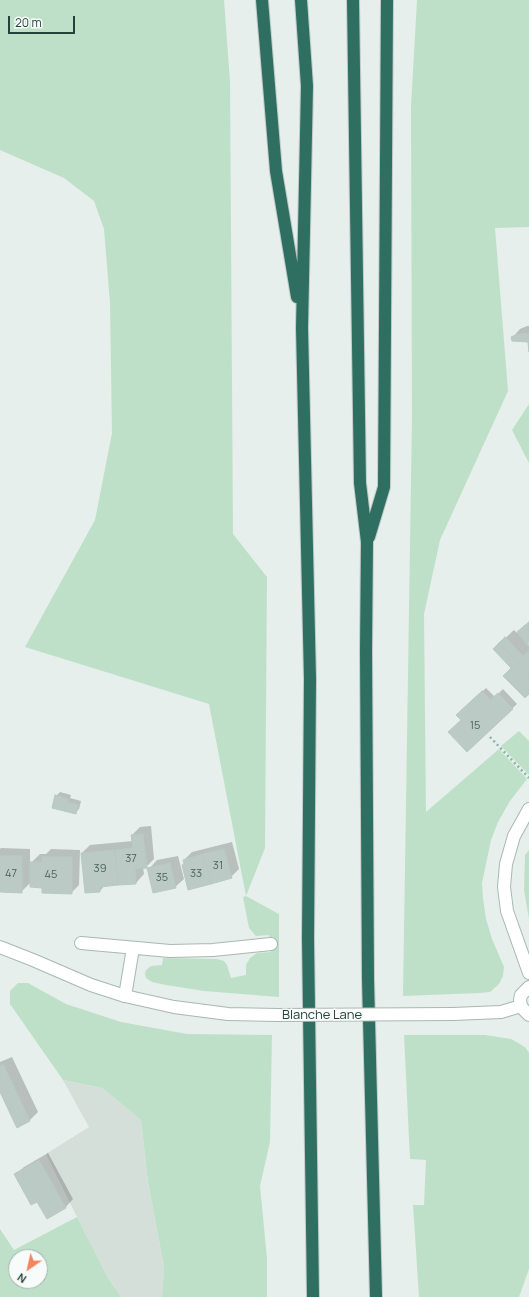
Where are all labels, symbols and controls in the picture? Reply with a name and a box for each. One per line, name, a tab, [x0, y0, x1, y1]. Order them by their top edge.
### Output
scale bar	[10, 8, 77, 34]
text: 20 m	[15, 14, 42, 31]
house number: 15	[470, 719, 480, 733]
house number: 37	[125, 852, 137, 866]
house number: 31	[213, 859, 223, 873]
house number: 39	[94, 862, 106, 876]
house number: 47	[5, 867, 17, 881]
house number: 33	[190, 867, 202, 881]
house number: 45	[45, 868, 57, 882]
house number: 35	[156, 871, 168, 885]
street label: Blanche Lane	[282, 1007, 362, 1023]
north arrow	[8, 1249, 48, 1289]
text: N	[14, 1270, 29, 1287]

